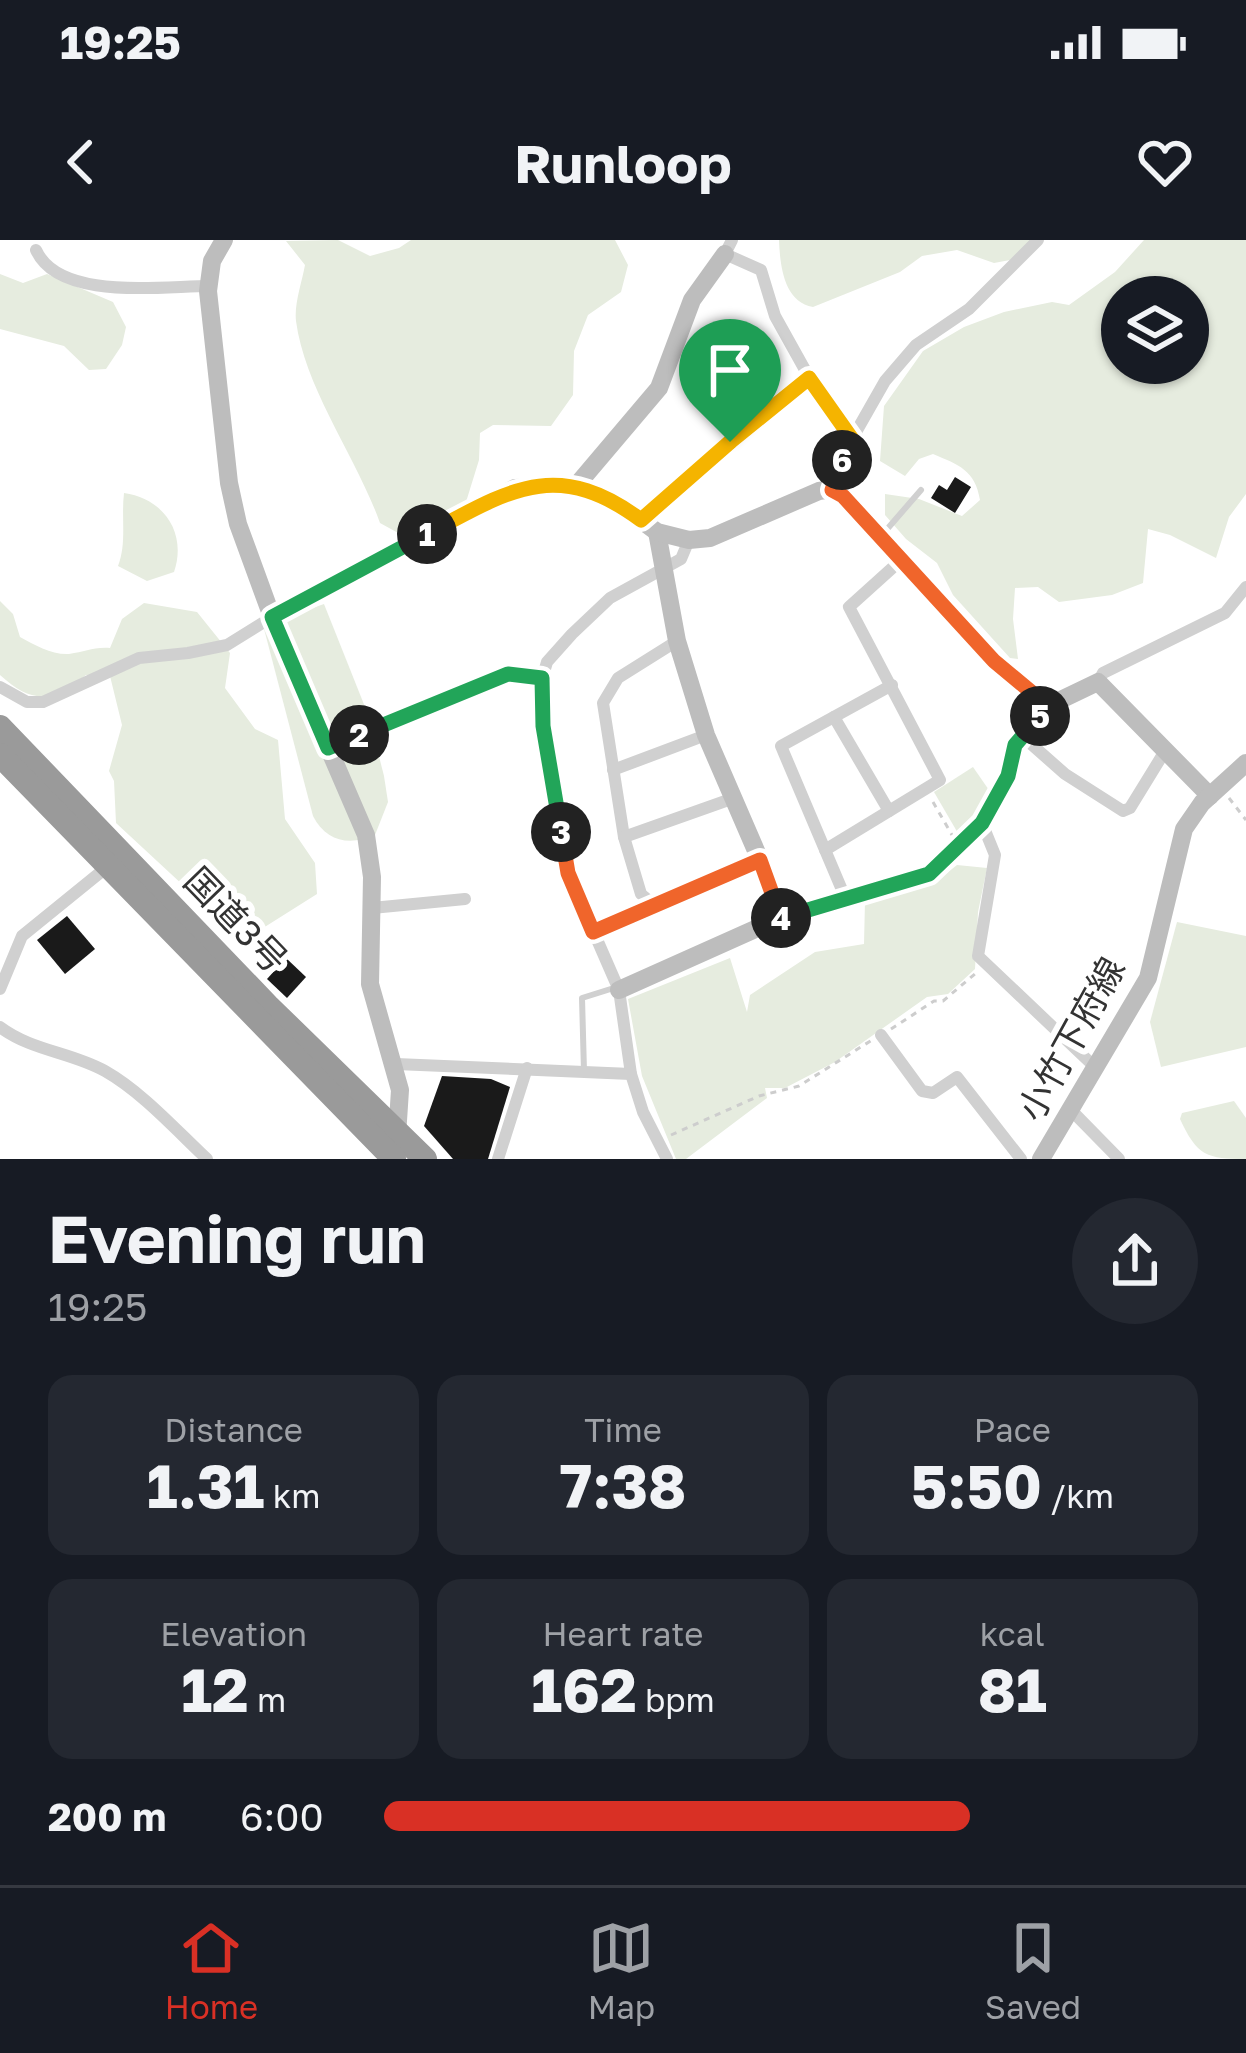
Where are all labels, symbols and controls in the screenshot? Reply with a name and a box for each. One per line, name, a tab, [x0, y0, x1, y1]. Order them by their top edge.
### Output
text: 19:25	[60, 15, 181, 69]
icon: back	[48, 129, 114, 195]
icon: heart	[1132, 129, 1198, 195]
text: Runloop	[514, 130, 732, 195]
map controls	[1101, 276, 1209, 384]
button: layers	[1101, 276, 1209, 384]
pin	[679, 319, 781, 442]
icon: arrive	[697, 337, 763, 403]
pin: 6	[812, 430, 872, 490]
text: 6	[832, 440, 852, 479]
pin: 1	[397, 504, 457, 564]
text: 1	[419, 514, 436, 553]
pin: 5	[1010, 686, 1070, 746]
text: 5	[1030, 696, 1050, 735]
pin: 2	[329, 705, 389, 765]
text: 2	[349, 715, 369, 754]
pin: 3	[531, 802, 591, 862]
text: 3	[551, 812, 571, 851]
street label: 国道3号	[176, 858, 297, 981]
pin: 4	[751, 888, 811, 948]
text: 4	[771, 898, 791, 937]
street label: 小竹下府線	[1008, 950, 1133, 1128]
text: Evening run	[48, 1198, 426, 1278]
button: share	[1072, 1198, 1198, 1324]
text: 19:25	[48, 1283, 147, 1330]
text: Distance	[164, 1410, 303, 1449]
text: Time	[584, 1410, 662, 1449]
text: Pace	[974, 1410, 1051, 1449]
text: 1.31	[147, 1449, 264, 1521]
text: 7:38	[560, 1449, 686, 1521]
text: 5:50	[911, 1449, 1042, 1521]
text: km	[264, 1476, 321, 1515]
text: /km	[1042, 1476, 1114, 1515]
text: Elevation	[160, 1614, 307, 1653]
text: Heart rate	[542, 1614, 704, 1653]
text: kcal	[980, 1614, 1045, 1653]
text: 12	[181, 1653, 249, 1725]
text: 162	[531, 1653, 637, 1725]
text: 81	[978, 1653, 1047, 1725]
text: m	[249, 1680, 286, 1719]
text: bpm	[637, 1680, 715, 1719]
text: 200 m	[48, 1793, 166, 1840]
text: 6:00	[240, 1793, 324, 1840]
tab: Home	[165, 1915, 258, 2026]
tab: Map	[588, 1915, 655, 2026]
tab: Saved	[985, 1915, 1081, 2026]

